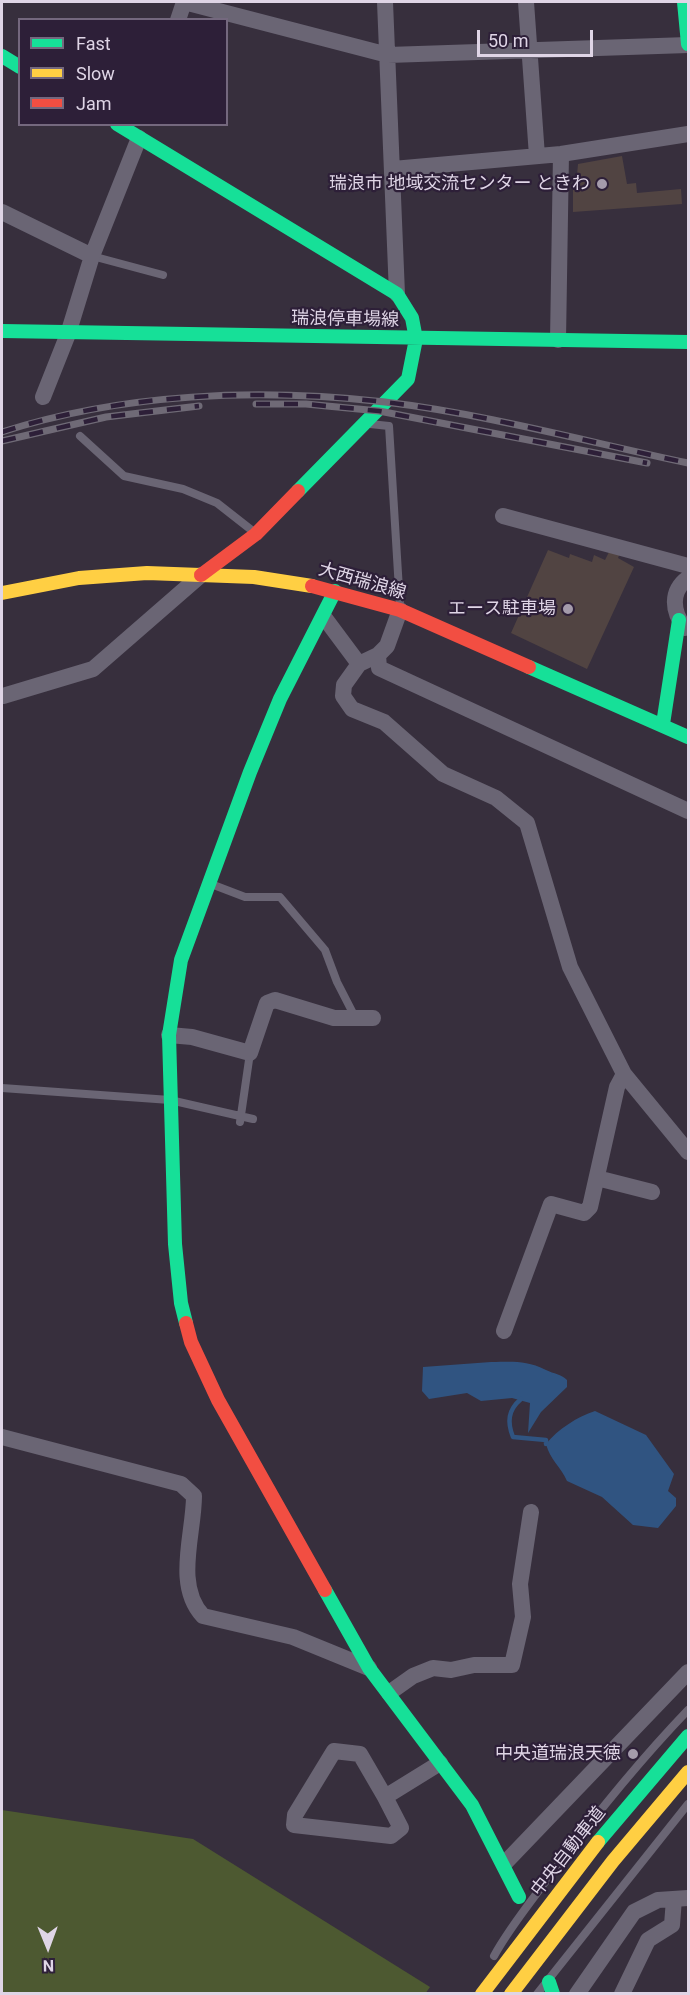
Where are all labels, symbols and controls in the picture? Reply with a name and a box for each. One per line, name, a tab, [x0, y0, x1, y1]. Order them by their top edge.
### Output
legend	[18, 18, 228, 126]
scale bar	[480, 18, 596, 56]
text: 50 m	[488, 30, 528, 51]
text: Fast	[76, 33, 111, 54]
text: Slow	[76, 63, 115, 84]
text: Jam	[76, 93, 112, 114]
place label: 瑞浪市 地域交流センター ときわ	[329, 173, 590, 195]
marker: 瑞浪市 地域交流センター ときわ	[595, 177, 609, 191]
street label: 瑞浪停車場線	[291, 308, 399, 332]
street label: 大西瑞浪線	[316, 559, 408, 605]
place label: エース駐車場	[448, 598, 556, 620]
marker: エース駐車場	[561, 602, 575, 616]
place label: 中央道瑞浪天徳	[495, 1743, 621, 1765]
marker: 中央道瑞浪天徳	[626, 1747, 640, 1761]
street label: 中央自動車道	[527, 1803, 611, 1901]
north arrow	[18, 1917, 78, 1977]
text: N	[43, 1956, 54, 1975]

